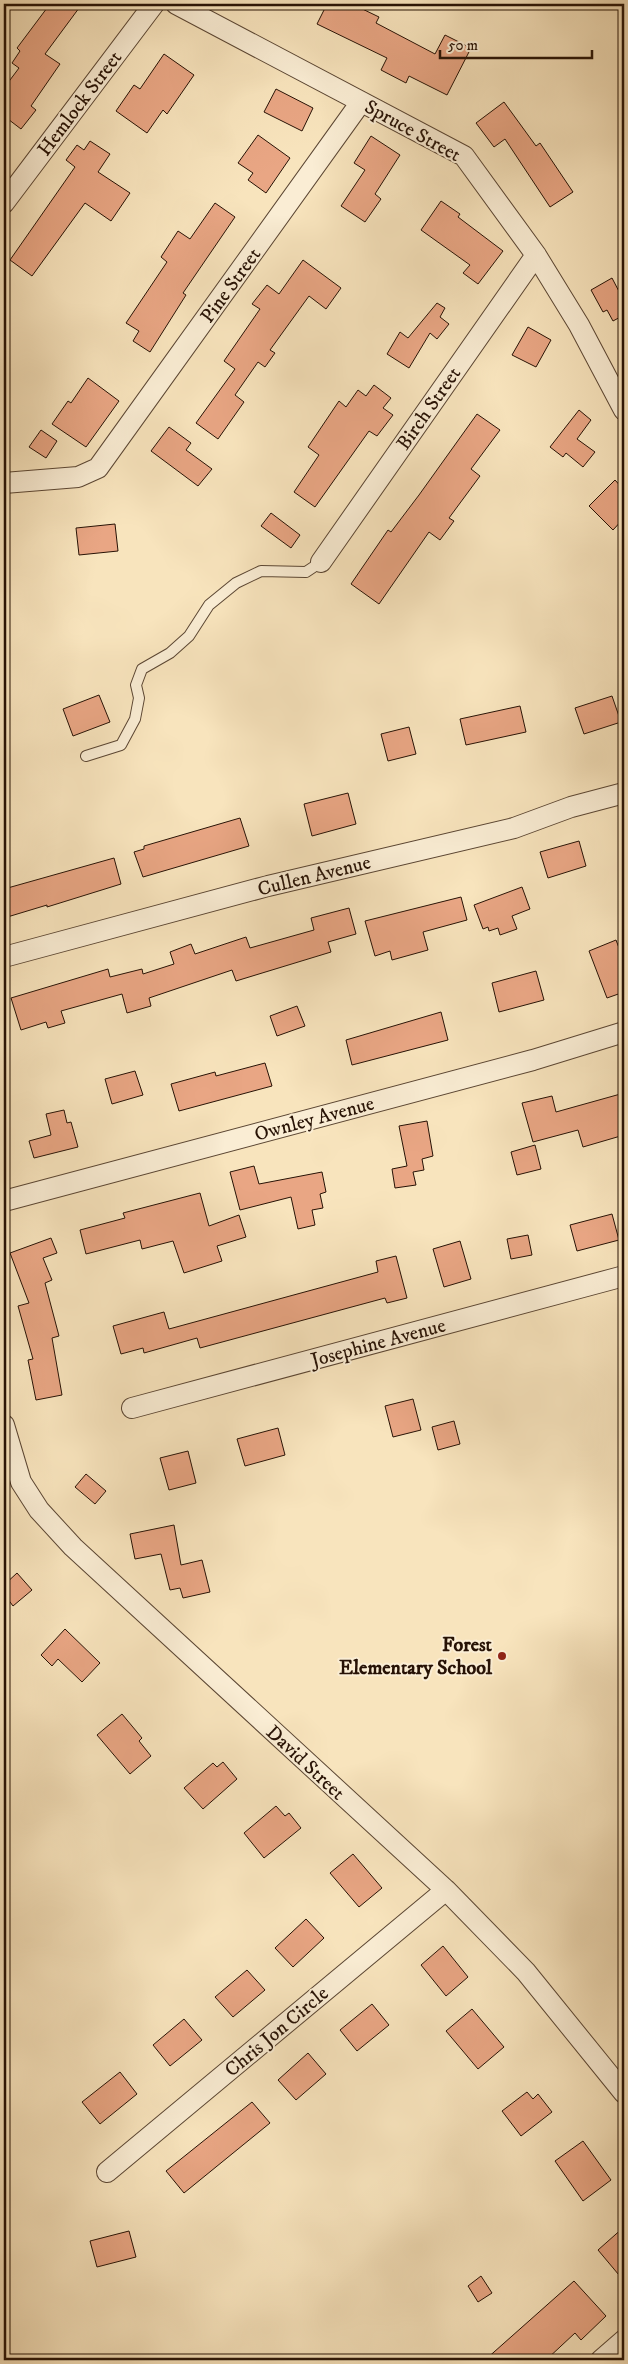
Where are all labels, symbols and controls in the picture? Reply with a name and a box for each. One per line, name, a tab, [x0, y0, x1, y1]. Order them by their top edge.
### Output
scale bar	[440, 28, 593, 60]
text: 50 m	[448, 36, 478, 55]
street label: Hemlock Street	[32, 46, 128, 162]
street label: Spruce Street	[360, 95, 465, 168]
street label: Pine Street	[196, 243, 267, 328]
street label: Birch Street	[392, 362, 467, 455]
street label: Cullen Avenue	[255, 850, 373, 903]
street label: Ownley Avenue	[252, 1091, 377, 1147]
street label: Josephine Avenue	[306, 1313, 449, 1374]
place label: Forest Elementary School	[339, 1633, 493, 1681]
marker: Forest Elementary School	[496, 1650, 508, 1662]
street label: David Street	[260, 1720, 350, 1806]
street label: Chris Jon Circle	[220, 1981, 334, 2083]

